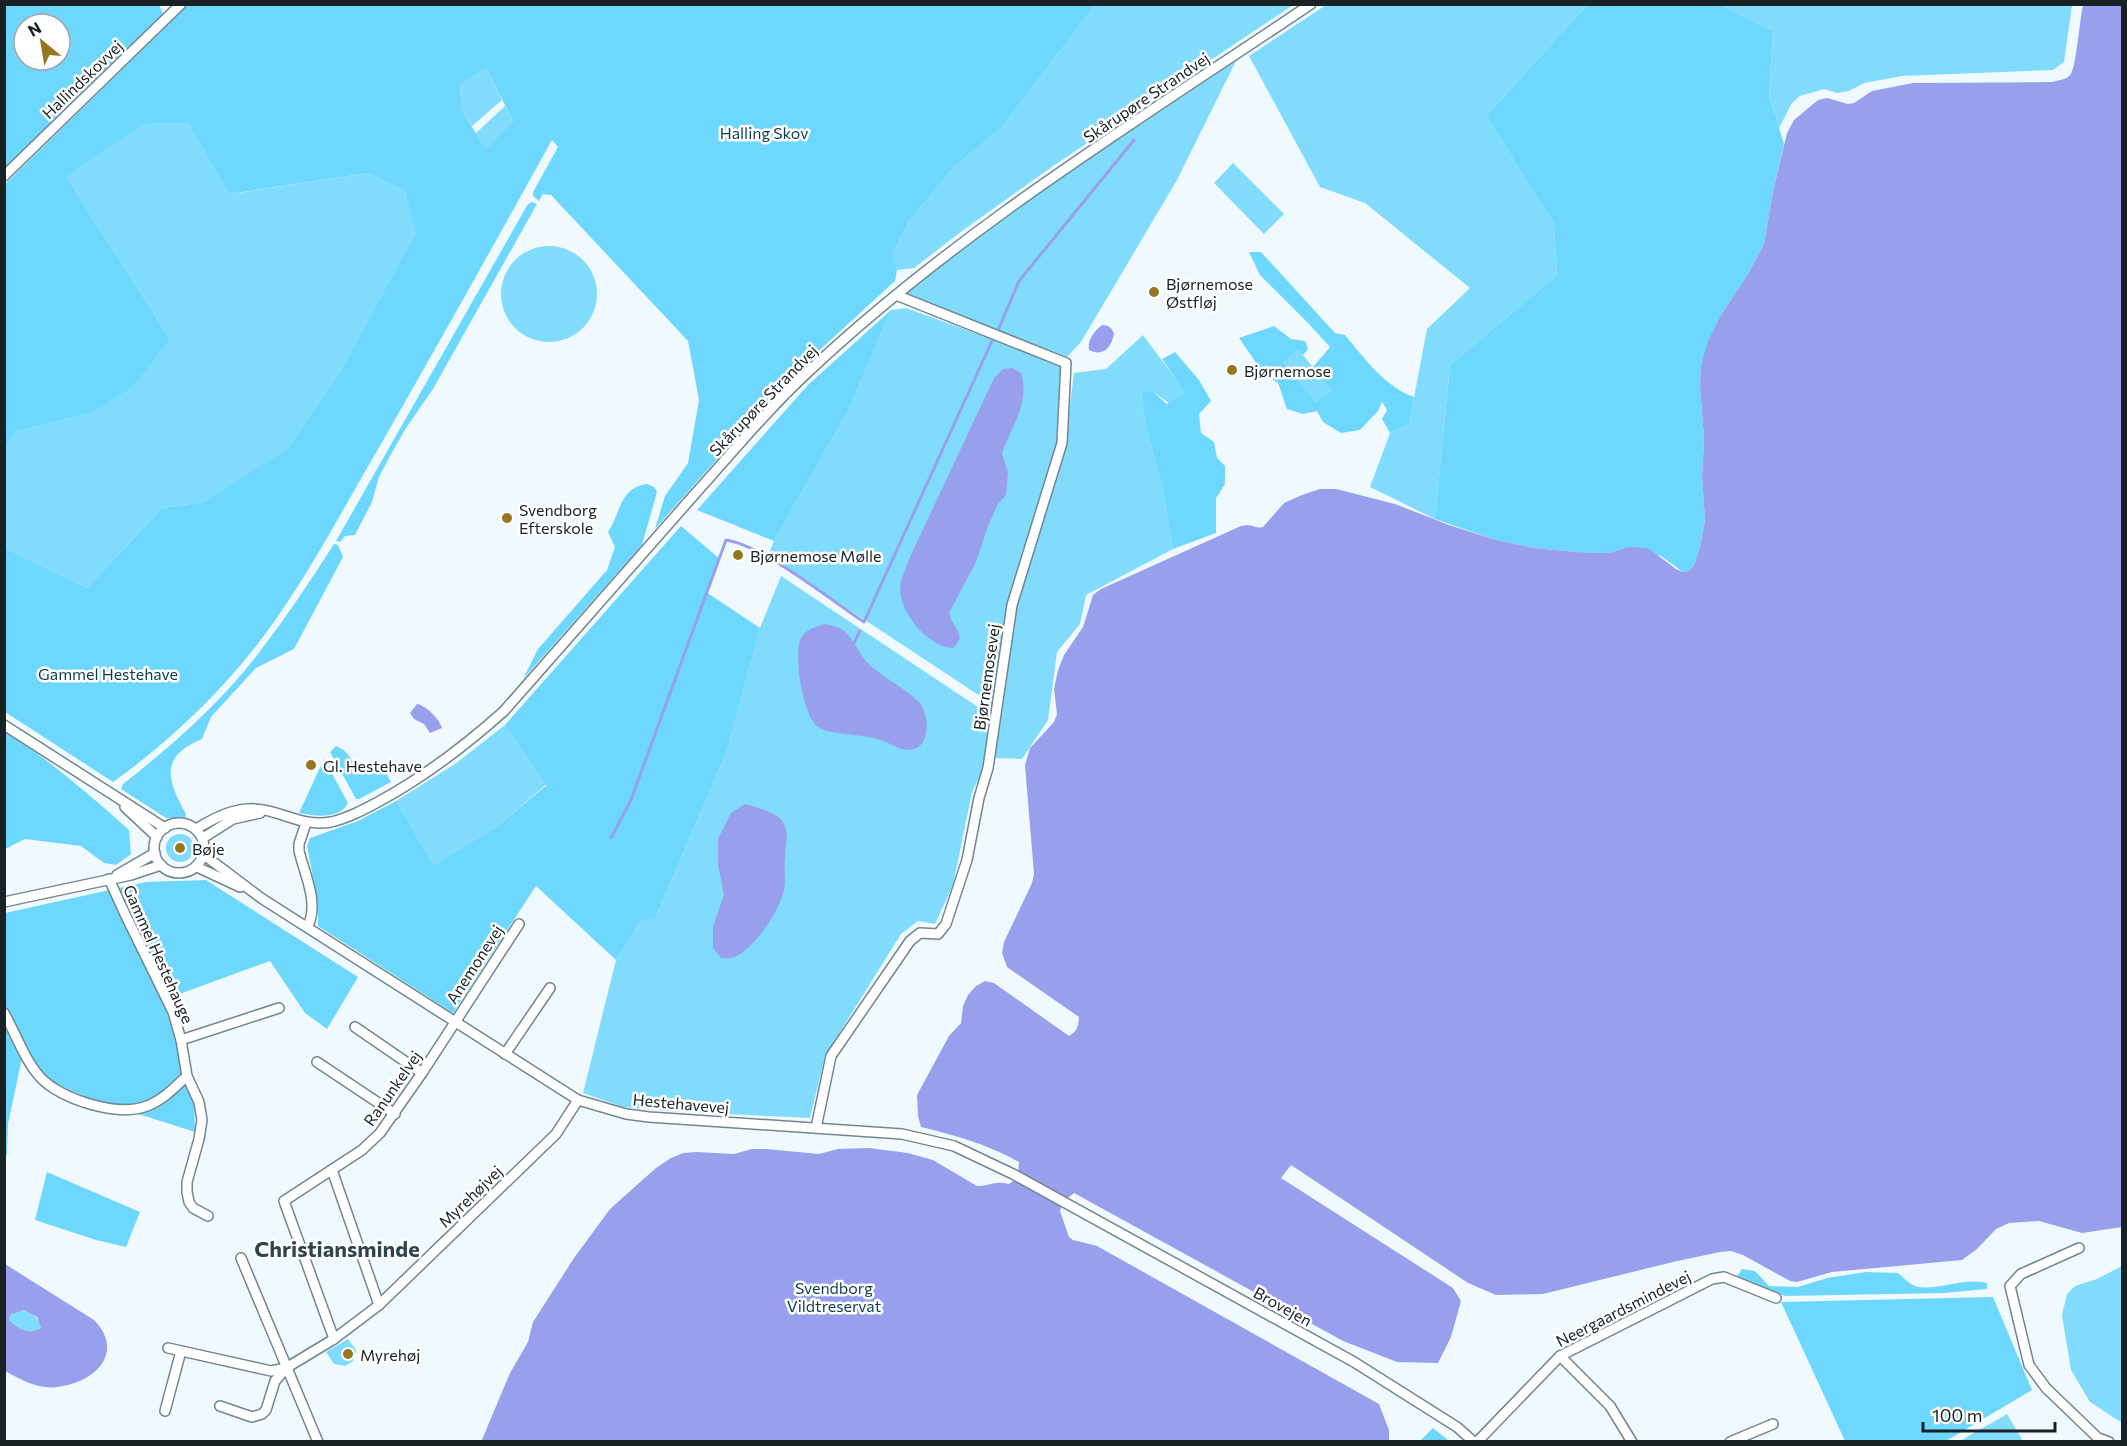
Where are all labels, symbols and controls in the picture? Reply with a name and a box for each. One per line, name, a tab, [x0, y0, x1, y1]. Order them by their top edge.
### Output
north arrow	[12, 12, 72, 72]
text: N	[24, 17, 44, 40]
street label: Hallindskovvej	[38, 36, 126, 122]
street label: Skårupøre Strandvej	[1080, 48, 1212, 146]
park label: Halling Skov	[720, 123, 808, 142]
place label: Bjørnemose Østfløj	[1166, 274, 1253, 311]
marker: Bjørnemose Østfløj	[1147, 285, 1161, 299]
street label: Skårupøre Strandvej	[705, 340, 821, 460]
place label: Bjørnemose	[1244, 361, 1331, 380]
marker: Bjørnemose	[1225, 363, 1239, 377]
place label: Svendborg Efterskole	[519, 500, 597, 537]
marker: Svendborg Efterskole	[500, 511, 514, 525]
place label: Bjørnemose Mølle	[750, 546, 882, 565]
marker: Bjørnemose Mølle	[731, 548, 745, 562]
street label: Bjørnemosevej	[969, 623, 1003, 731]
park label: Gammel Hestehave	[38, 664, 178, 683]
place label: Gl. Hestehave	[323, 756, 422, 775]
marker: Gl. Hestehave	[304, 758, 318, 772]
place label: Bøje	[192, 839, 224, 858]
marker: Bøje	[173, 841, 187, 855]
street label: Gammel Hestehauge	[120, 882, 198, 1026]
street label: Anemonevej	[442, 921, 506, 1007]
street label: Ranunkelvej	[359, 1047, 425, 1129]
street label: Hestehavevej	[632, 1089, 730, 1117]
street label: Myrehøjvej	[434, 1161, 506, 1231]
district label: Christiansminde	[254, 1235, 420, 1262]
street label: Neergaardsmindevej	[1553, 1266, 1693, 1350]
park label: Svendborg Vildtreservat	[787, 1278, 882, 1315]
street label: Brovejen	[1251, 1282, 1315, 1330]
place label: Myrehøj	[360, 1345, 420, 1364]
marker: Myrehøj	[341, 1347, 355, 1361]
scale bar	[1923, 1395, 2055, 1433]
text: 100 m	[1932, 1404, 1982, 1426]

